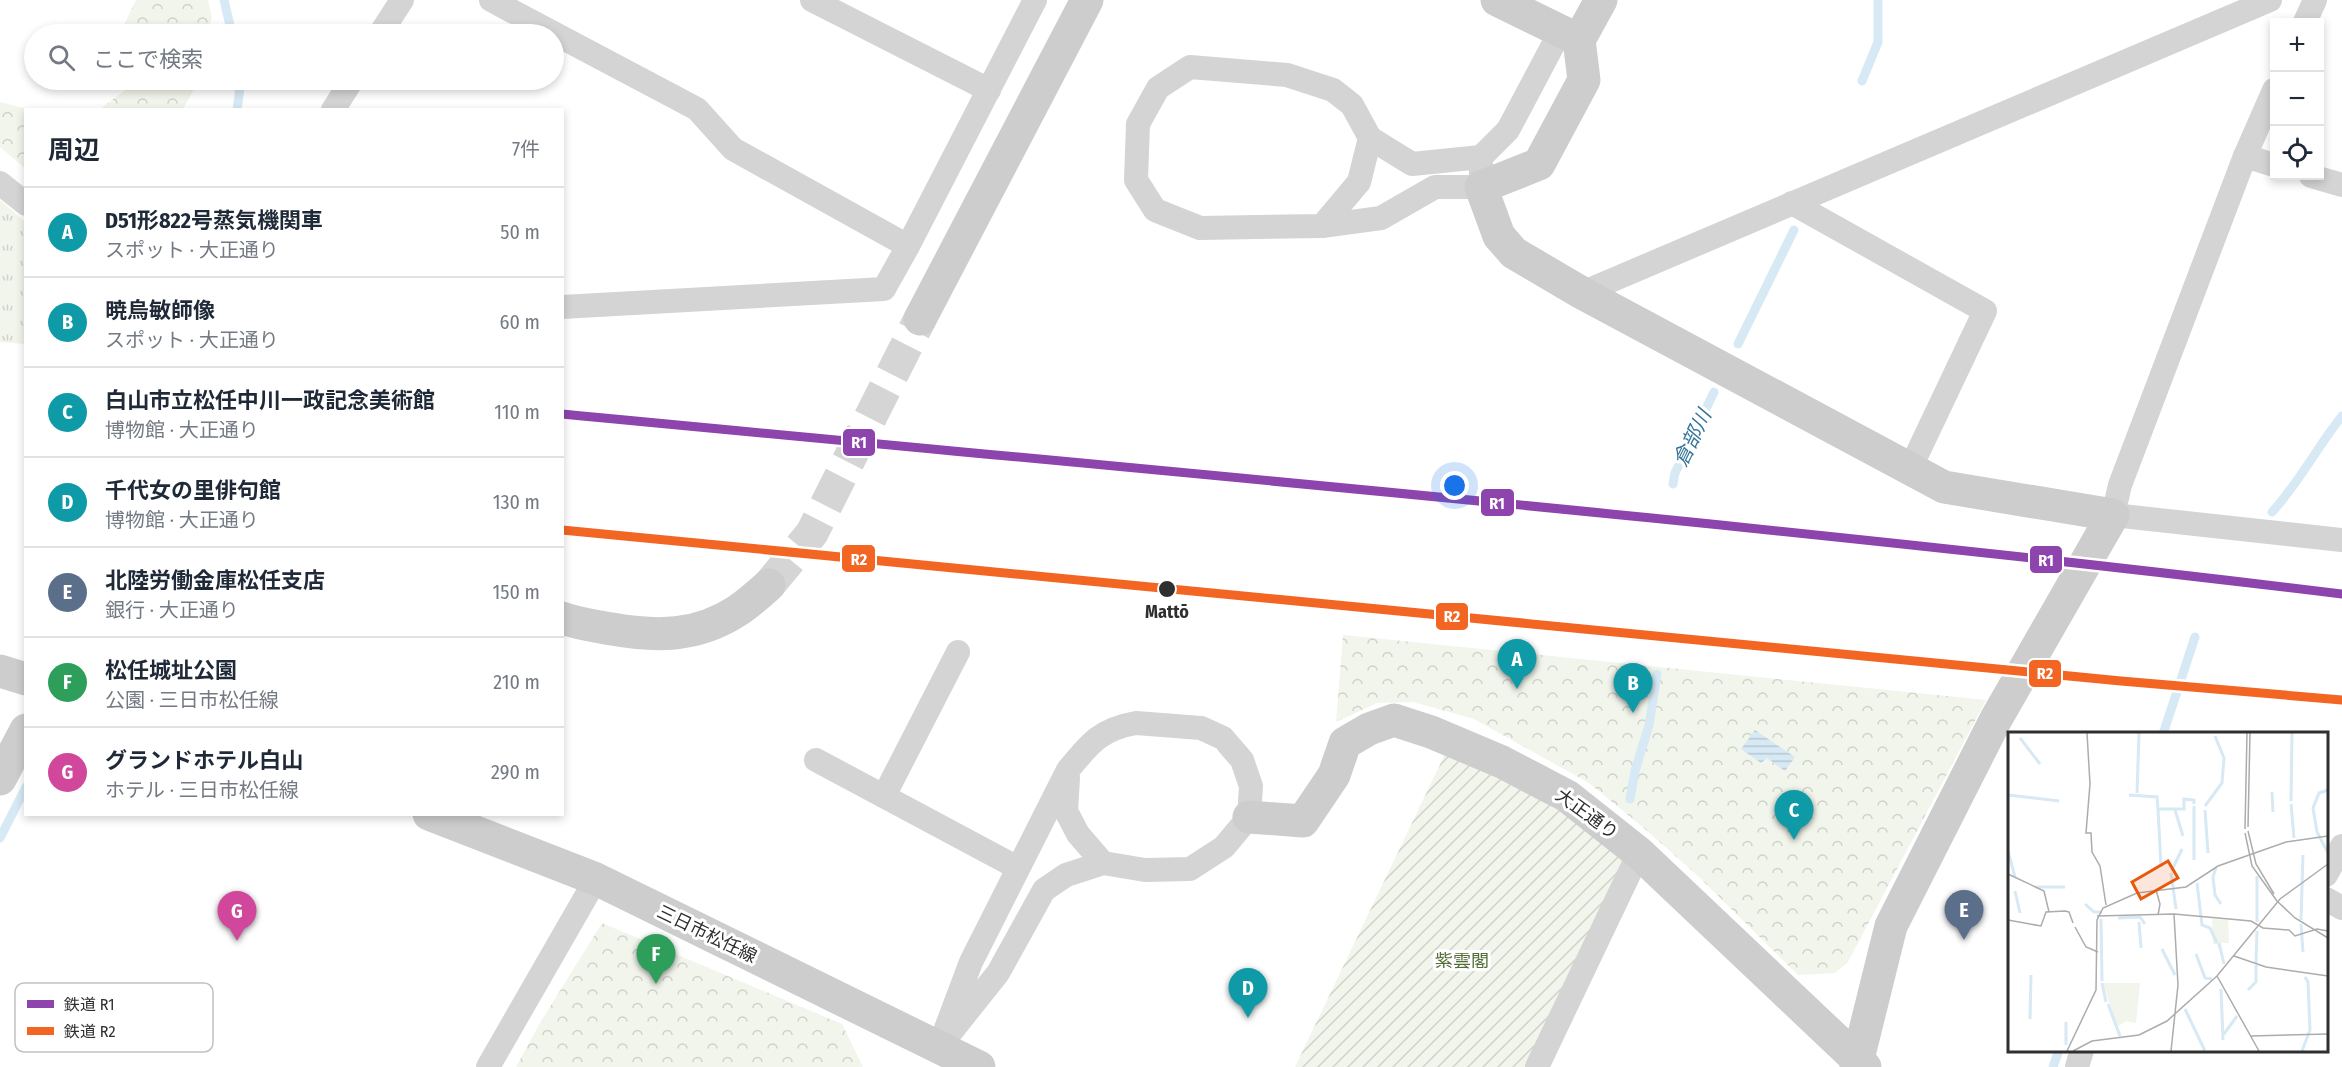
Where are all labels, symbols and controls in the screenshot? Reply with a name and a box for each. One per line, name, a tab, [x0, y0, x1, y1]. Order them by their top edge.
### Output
map controls	[2270, 18, 2324, 180]
button: +	[2270, 18, 2324, 72]
search box	[24, 24, 564, 90]
icon: search	[45, 41, 78, 74]
text: ここで検索	[93, 46, 203, 73]
button: −	[2270, 72, 2324, 126]
button: locate	[2270, 126, 2324, 180]
text: 周辺	[48, 135, 100, 166]
text: 7件	[512, 137, 540, 161]
text: D51形822号蒸気機関車	[105, 207, 323, 234]
text: A	[62, 220, 73, 244]
text: 50 m	[500, 220, 540, 244]
text: スポット · 大正通り	[105, 238, 279, 262]
text: 暁烏敏師像	[105, 297, 215, 324]
text: B	[62, 310, 73, 334]
text: 60 m	[500, 310, 540, 334]
text: スポット · 大正通り	[105, 328, 279, 352]
text: 白山市立松任中川一政記念美術館	[105, 387, 435, 414]
text: C	[62, 400, 73, 424]
text: 110 m	[494, 400, 540, 424]
water label: 倉部川	[1668, 404, 1717, 470]
text: 博物館 · 大正通り	[105, 418, 259, 442]
line badge: R1	[842, 428, 876, 457]
text: R1	[851, 433, 867, 452]
your location	[1440, 471, 1469, 500]
text: 千代女の里俳句館	[105, 477, 281, 504]
line badge: R1	[1480, 488, 1515, 517]
text: D	[62, 490, 73, 514]
text: 130 m	[493, 490, 540, 514]
text: R1	[1489, 494, 1505, 513]
text: 博物館 · 大正通り	[105, 508, 259, 532]
line badge: R2	[841, 544, 876, 573]
line badge: R1	[2029, 545, 2063, 574]
text: R2	[851, 550, 868, 569]
text: R1	[2038, 551, 2054, 570]
text: 北陸労働金庫松任支店	[105, 567, 325, 594]
marker: Mattō	[1157, 579, 1177, 599]
text: E	[63, 580, 72, 604]
text: 150 m	[493, 580, 540, 604]
text: 銀行 · 大正通り	[105, 598, 239, 622]
place label: Mattō	[1145, 601, 1189, 623]
line badge: R2	[1435, 602, 1469, 631]
text: R2	[1444, 607, 1461, 626]
pin: A	[1498, 640, 1537, 689]
text: 松任城址公園	[105, 657, 237, 684]
line badge: R2	[2028, 659, 2062, 688]
pin: B	[1614, 664, 1652, 713]
text: R2	[2037, 664, 2054, 683]
text: F	[63, 670, 72, 694]
text: 210 m	[493, 670, 540, 694]
text: 公園 · 三日市松任線	[105, 688, 279, 712]
inset map	[2008, 732, 2327, 1052]
text: グランドホテル白山	[105, 747, 303, 774]
text: G	[62, 760, 73, 784]
text: 290 m	[491, 760, 540, 784]
text: ホテル · 三日市松任線	[105, 778, 299, 802]
street label: 大正通り	[1551, 784, 1623, 844]
pin: C	[1774, 790, 1814, 840]
pin: E	[1944, 890, 1984, 940]
pin: G	[218, 892, 256, 941]
street label: 三日市松任線	[654, 900, 760, 968]
pin: F	[636, 934, 676, 984]
park label: 紫雲閣	[1435, 950, 1489, 972]
pin: D	[1228, 968, 1268, 1018]
legend	[15, 983, 213, 1052]
text: 鉄道 R1	[64, 995, 115, 1014]
text: 鉄道 R2	[64, 1022, 116, 1041]

